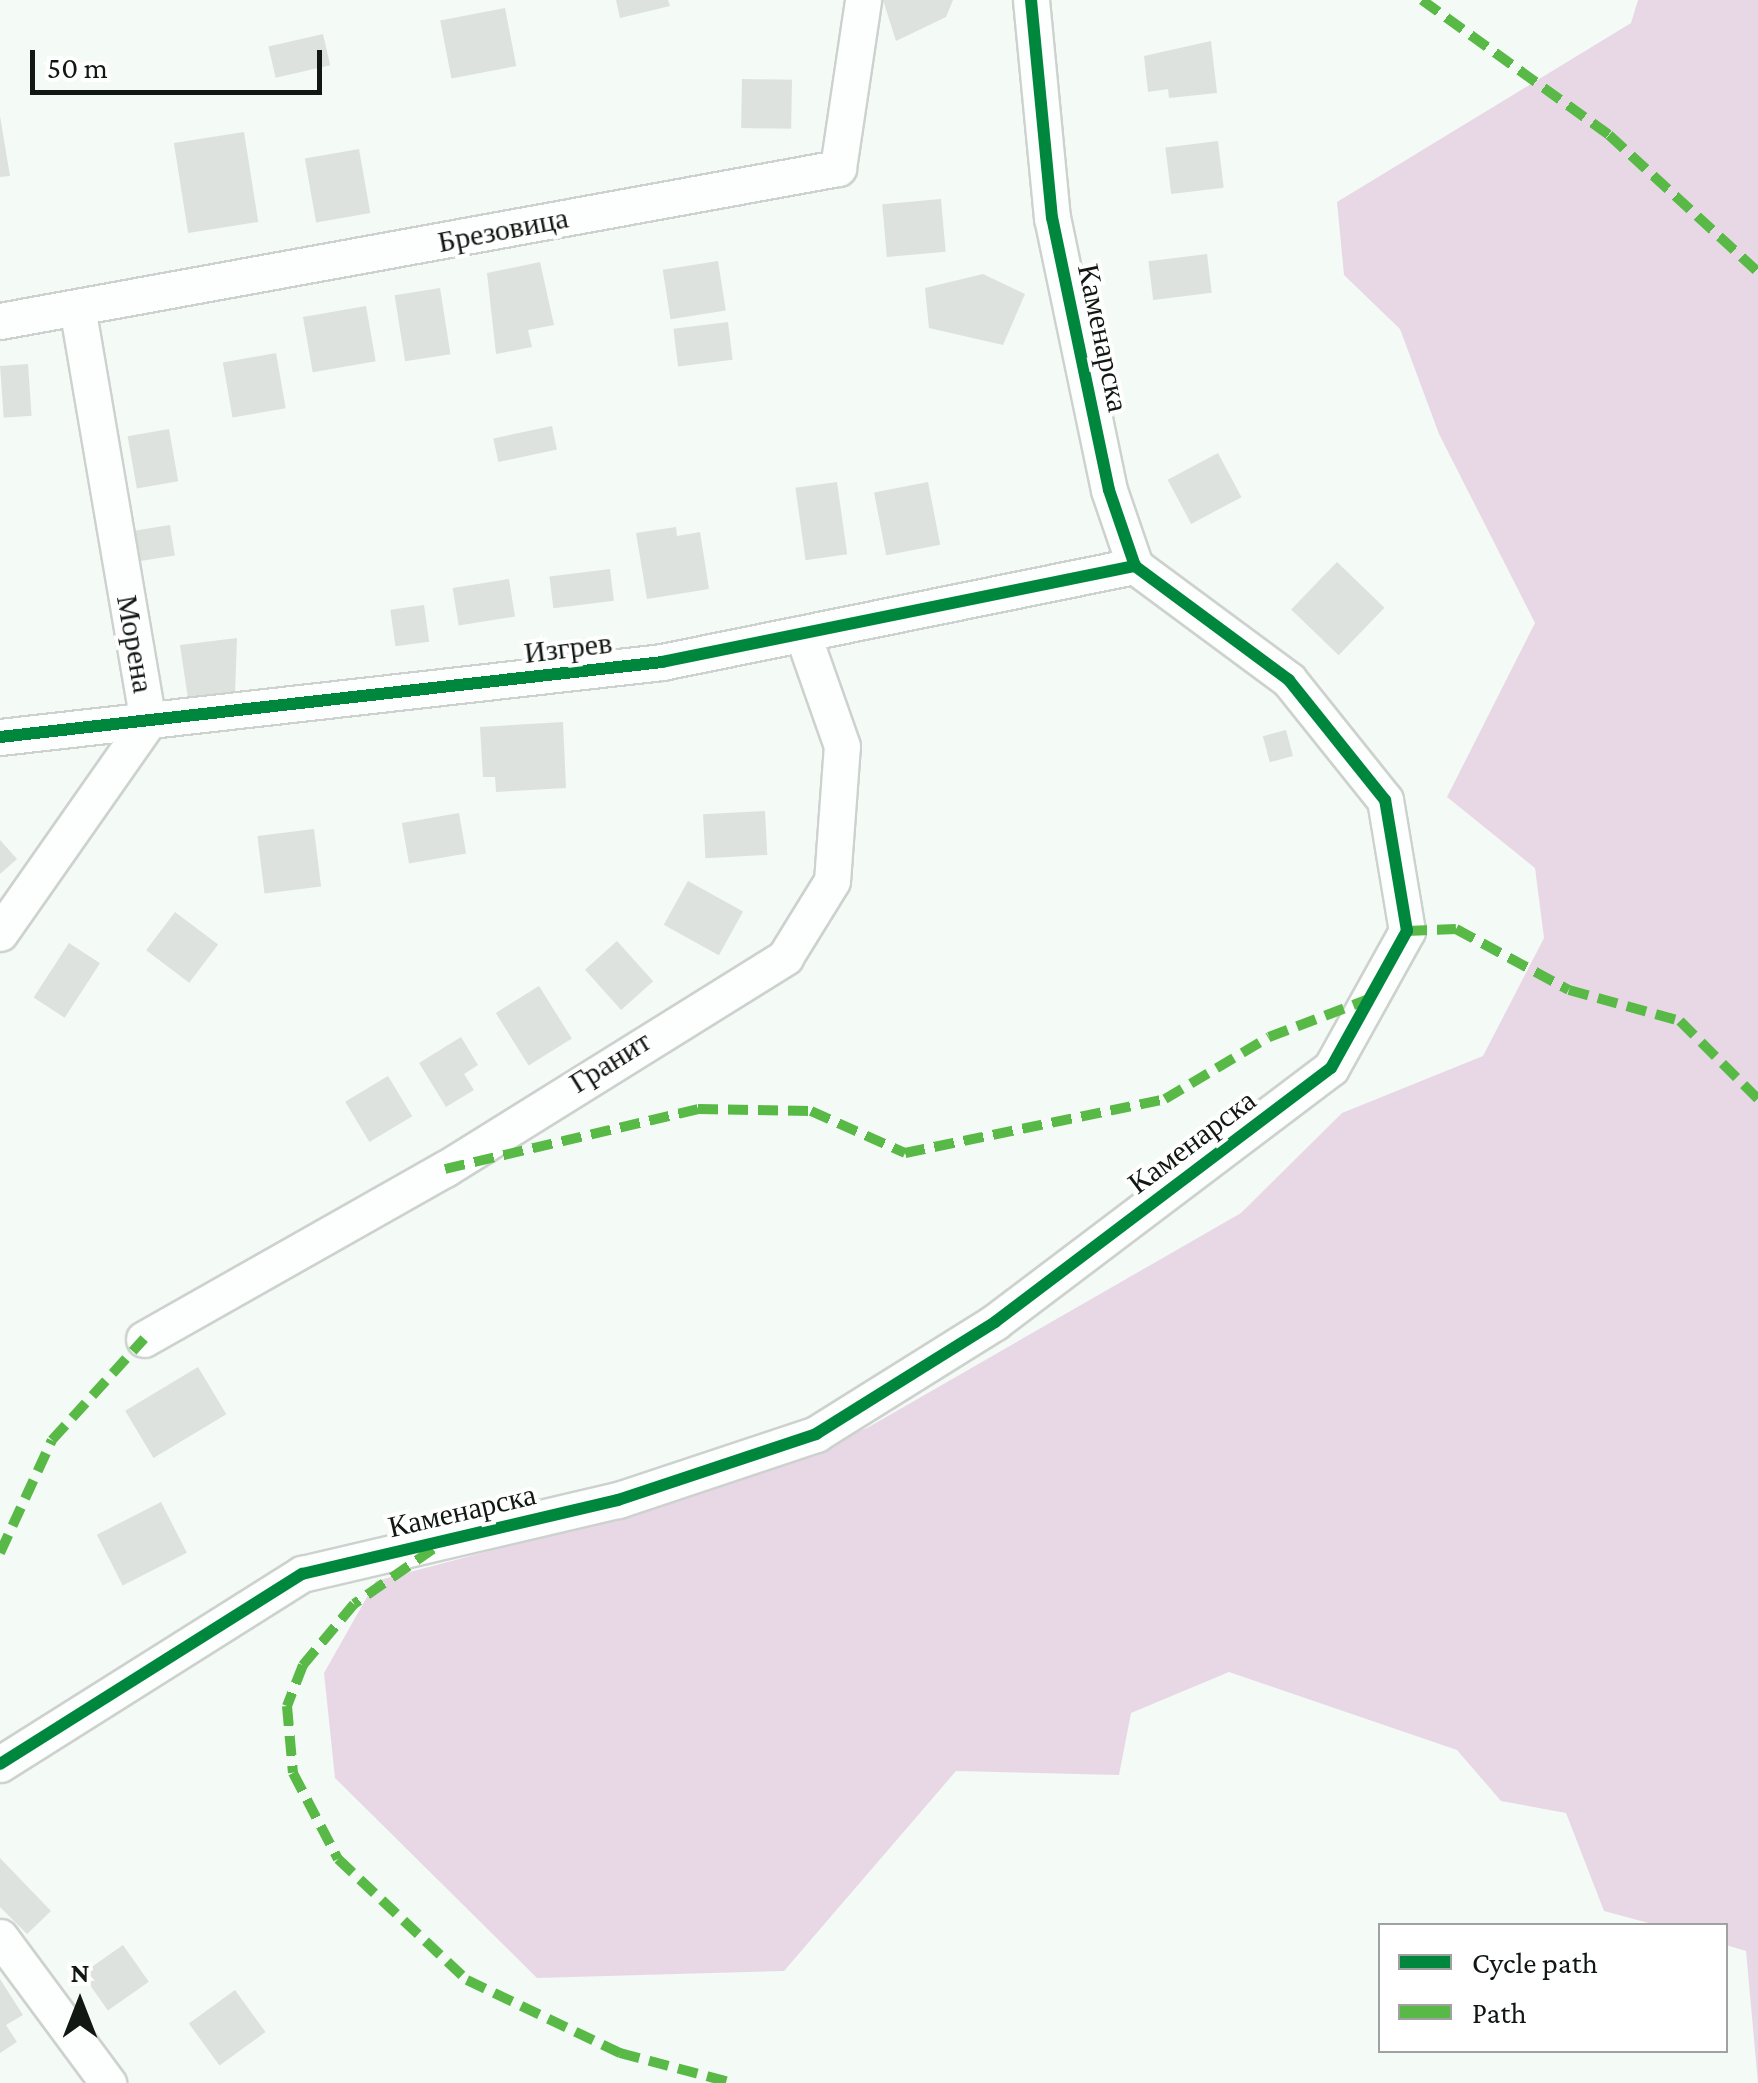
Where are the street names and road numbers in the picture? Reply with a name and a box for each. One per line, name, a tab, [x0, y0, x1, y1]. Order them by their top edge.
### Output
street label: Брезовица	[435, 200, 571, 260]
street label: Каменарска	[1070, 261, 1136, 415]
street label: Морена	[109, 592, 161, 696]
street label: Изгрев	[522, 625, 614, 671]
street label: Гранит	[563, 1023, 657, 1101]
street label: Каменарска	[1121, 1082, 1263, 1202]
street label: Каменарска	[385, 1477, 539, 1545]

